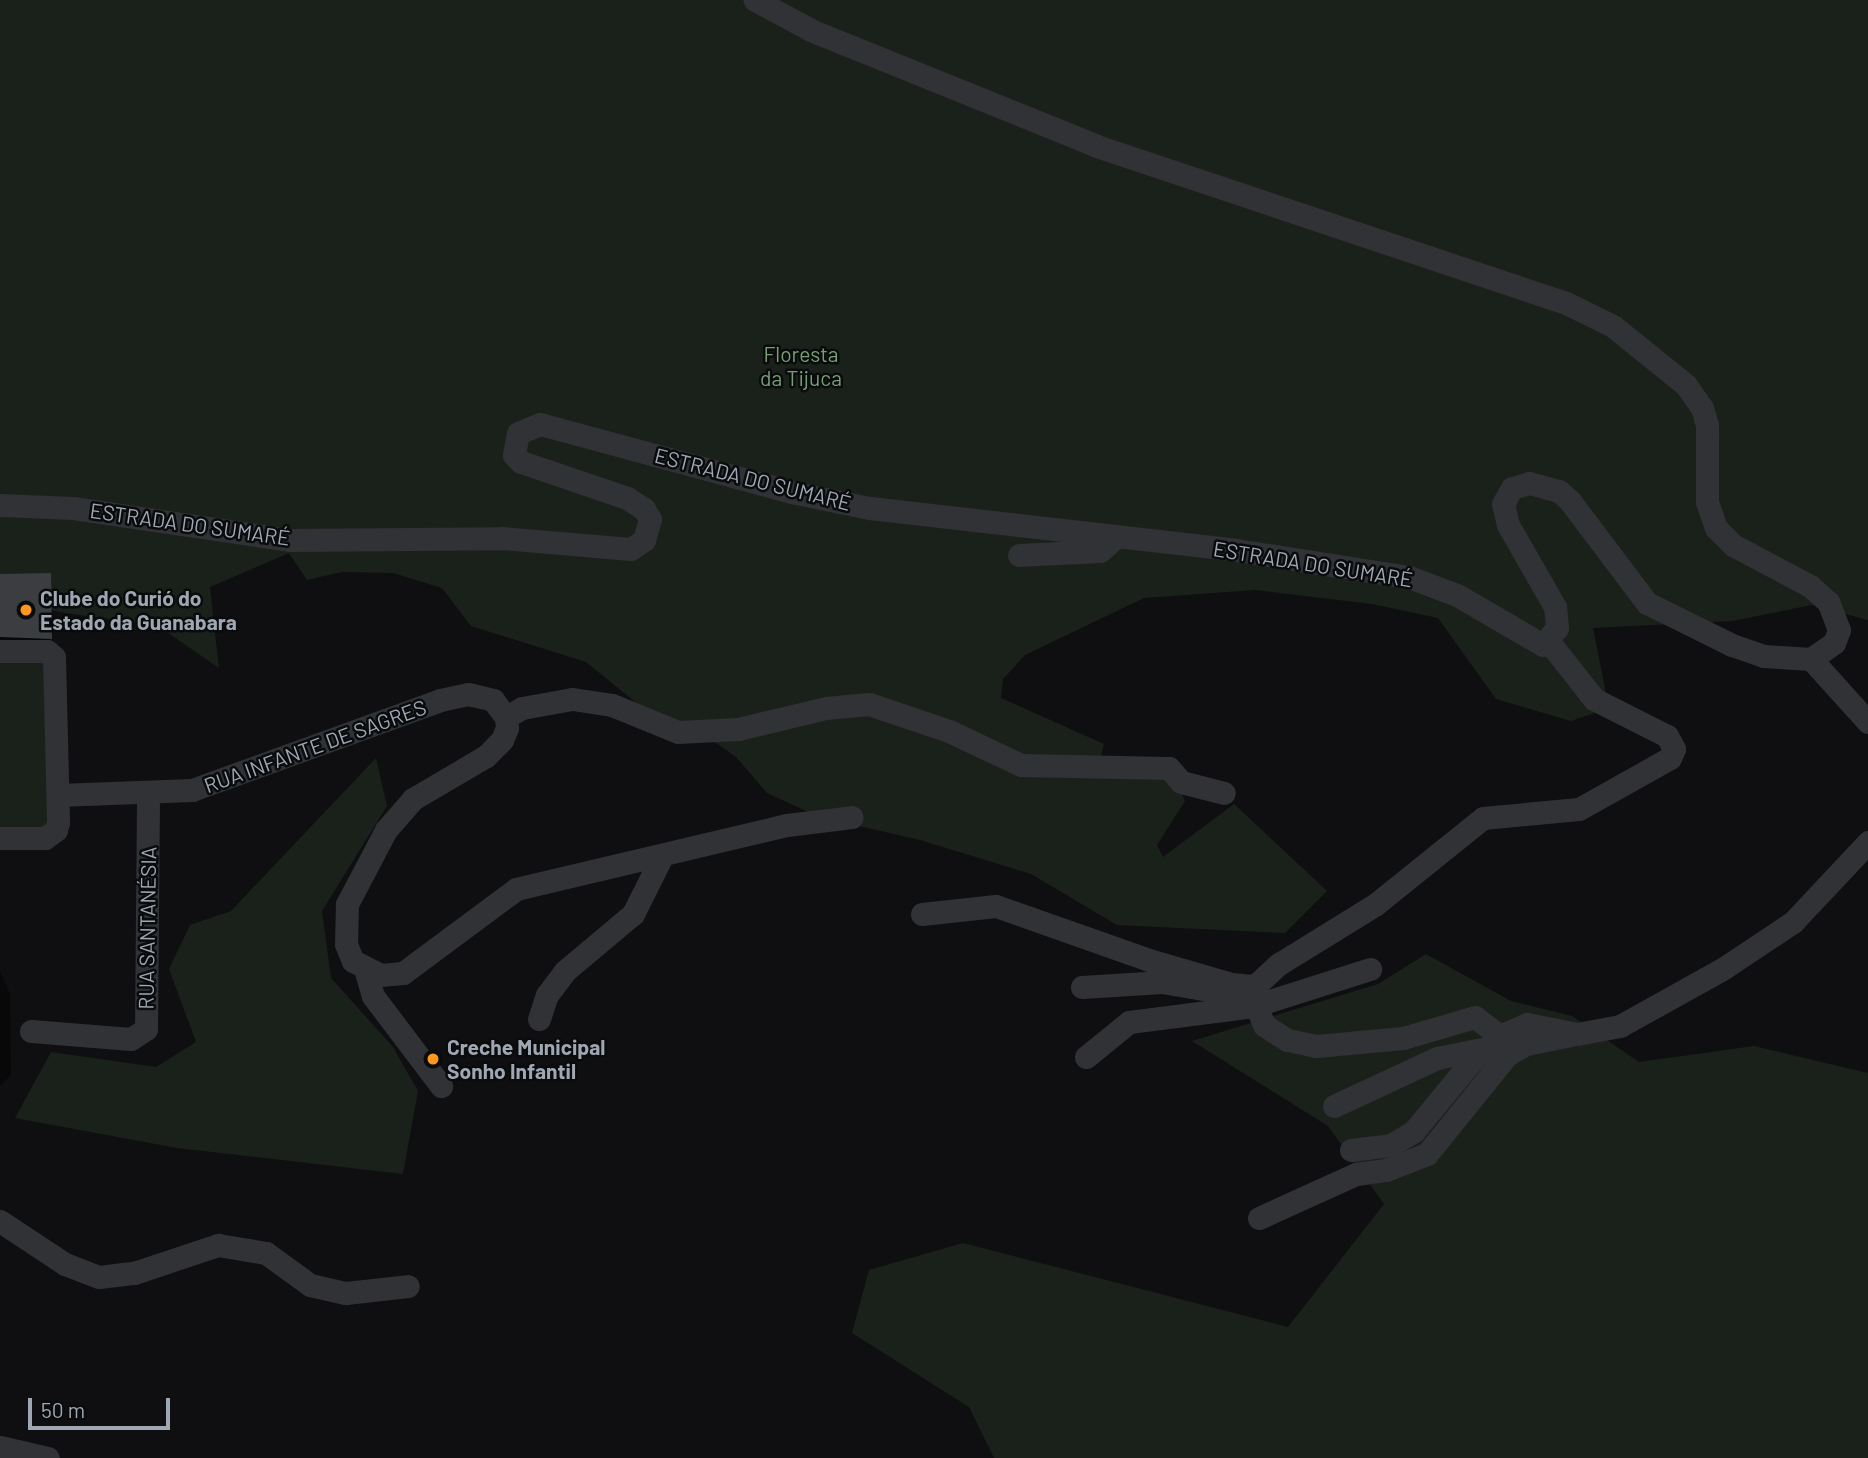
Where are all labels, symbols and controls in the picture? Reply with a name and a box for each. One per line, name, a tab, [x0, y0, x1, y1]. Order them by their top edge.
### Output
park label: Floresta da Tijuca	[760, 341, 842, 391]
street label: ESTRADA DO SUMARÉ	[652, 442, 854, 516]
street label: ESTRADA DO SUMARÉ	[88, 497, 292, 551]
street label: ESTRADA DO SUMARÉ	[1211, 536, 1415, 592]
place label: Clube do Curió do Estado da Guanabara	[40, 585, 237, 635]
marker: Clube do Curió do Estado da Guanabara	[18, 602, 34, 618]
street label: RUA INFANTE DE SAGRES	[200, 694, 430, 798]
street label: RUA SANTANÉSIA	[133, 846, 161, 1010]
place label: Creche Municipal Sonho Infantil	[447, 1034, 605, 1084]
marker: Creche Municipal Sonho Infantil	[425, 1051, 441, 1067]
scale bar	[32, 1384, 173, 1428]
text: 50 m	[41, 1397, 85, 1422]

